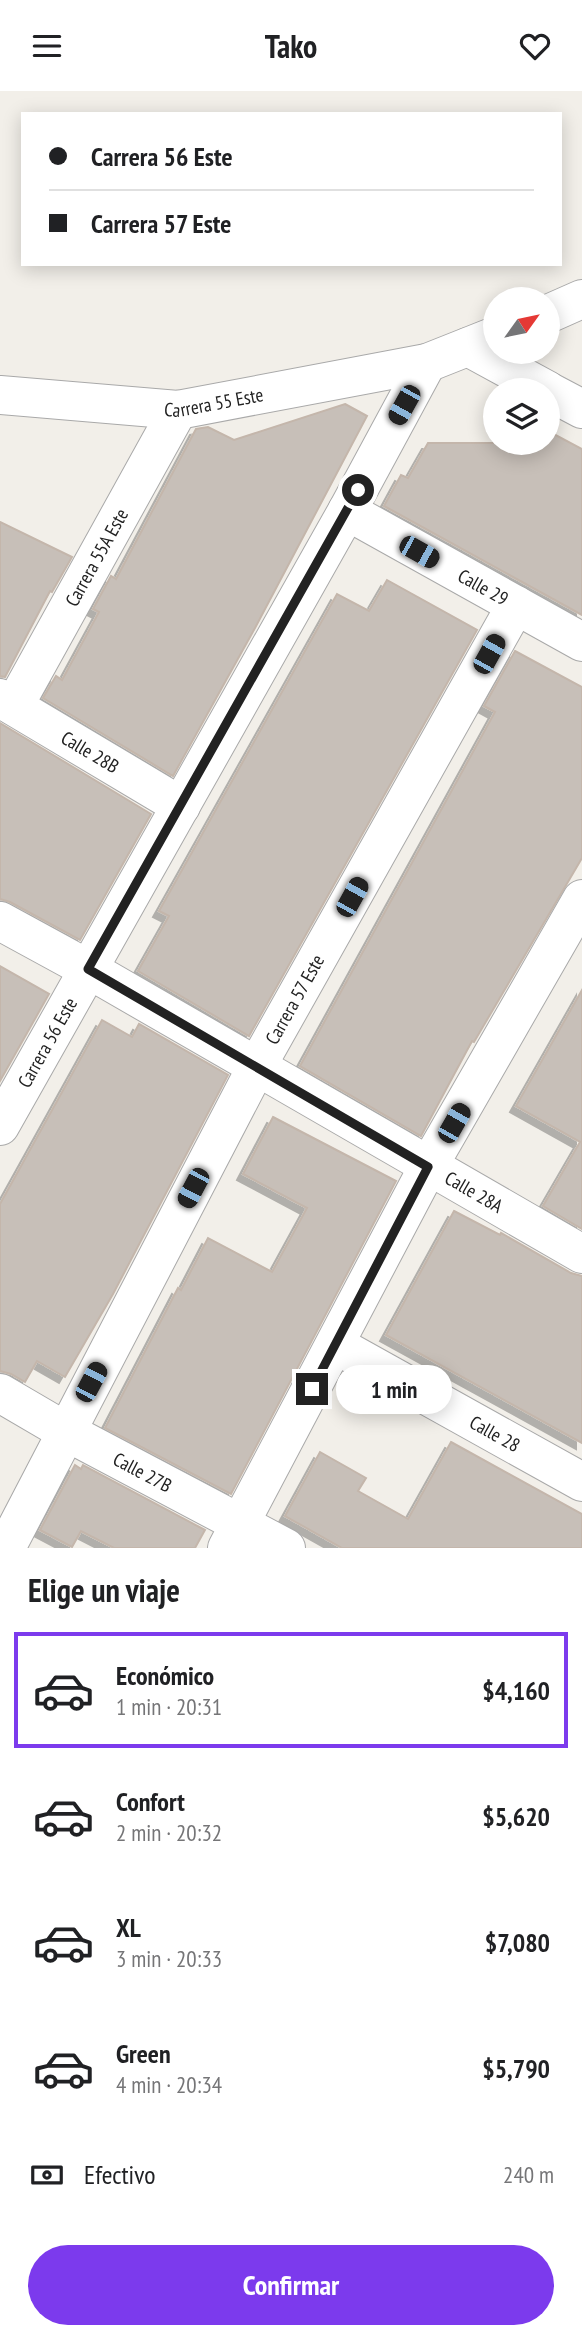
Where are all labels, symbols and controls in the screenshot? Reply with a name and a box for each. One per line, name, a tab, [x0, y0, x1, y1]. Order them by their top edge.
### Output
text: Tako	[265, 25, 317, 67]
icon: menu	[28, 27, 66, 65]
icon: heart	[516, 27, 554, 65]
text: Carrera 56 Este	[91, 140, 233, 173]
text: Carrera 57 Este	[91, 207, 231, 240]
north arrow	[483, 287, 560, 364]
map controls	[483, 287, 560, 455]
button: layers	[483, 378, 560, 455]
street label: Carrera 55 Este	[163, 382, 265, 422]
car	[385, 382, 424, 428]
route start	[342, 474, 374, 506]
street label: Carrera 55A Este	[60, 504, 133, 610]
car	[396, 533, 443, 571]
street label: Calle 29	[454, 563, 513, 611]
car	[470, 631, 509, 677]
street label: Calle 28B	[57, 725, 123, 778]
car	[333, 874, 372, 920]
street label: Carrera 57 Este	[260, 950, 329, 1048]
street label: Carrera 56 Este	[12, 993, 82, 1092]
car	[435, 1100, 474, 1146]
car	[174, 1165, 213, 1211]
street label: Calle 28A	[441, 1166, 507, 1218]
car	[72, 1359, 111, 1405]
callout: 1 min	[336, 1365, 452, 1413]
route end	[296, 1373, 328, 1405]
text: 1 min	[371, 1375, 417, 1404]
street label: Calle 28	[466, 1410, 524, 1457]
street label: Calle 27B	[109, 1447, 176, 1497]
text: Elige un viaje	[28, 1569, 180, 1611]
icon: car	[32, 1659, 95, 1722]
text: Económico	[116, 1659, 214, 1692]
text: $4,160	[482, 1674, 550, 1707]
text: 1 min · 20:31	[116, 1692, 222, 1721]
icon: car	[32, 1785, 95, 1848]
text: Confort	[116, 1785, 185, 1818]
text: $5,620	[482, 1800, 550, 1833]
text: 2 min · 20:32	[116, 1818, 222, 1847]
icon: car	[32, 1911, 95, 1974]
text: XL	[116, 1911, 141, 1944]
text: $7,080	[485, 1926, 550, 1959]
text: 3 min · 20:33	[116, 1944, 222, 1973]
icon: car	[32, 2037, 95, 2100]
text: Green	[116, 2037, 171, 2070]
text: $5,790	[482, 2052, 550, 2085]
text: 4 min · 20:34	[116, 2070, 222, 2099]
icon: cash	[28, 2156, 66, 2194]
text: Efectivo	[84, 2158, 156, 2191]
text: 240 m	[503, 2160, 554, 2189]
button: Confirmar	[28, 2245, 554, 2325]

